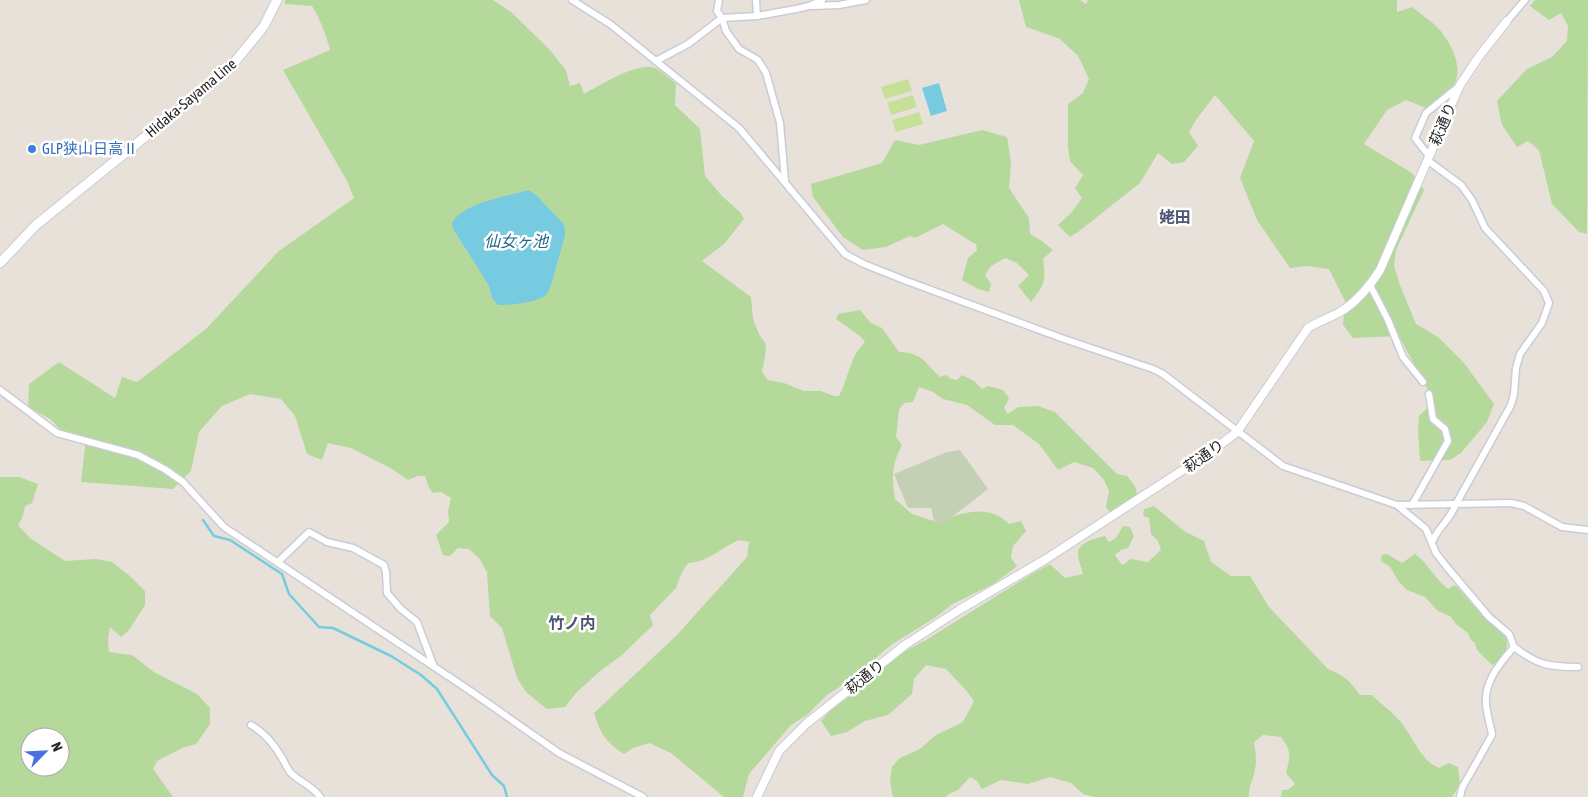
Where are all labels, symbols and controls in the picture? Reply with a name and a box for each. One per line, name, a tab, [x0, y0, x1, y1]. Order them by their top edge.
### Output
street label: Hidaka-Sayama Line	[142, 55, 240, 140]
street label: 萩通り	[1426, 100, 1459, 148]
place label: GLP狭山日高Ⅱ	[42, 140, 138, 157]
marker: GLP狭山日高Ⅱ	[26, 143, 38, 155]
district label: 姥田	[1159, 208, 1191, 226]
water label: 仙女ヶ池	[484, 232, 550, 250]
street label: 萩通り	[1180, 436, 1227, 475]
district label: 竹ノ内	[548, 614, 596, 632]
street label: 萩通り	[842, 656, 888, 697]
north arrow	[20, 727, 70, 777]
text: N	[48, 740, 66, 754]

